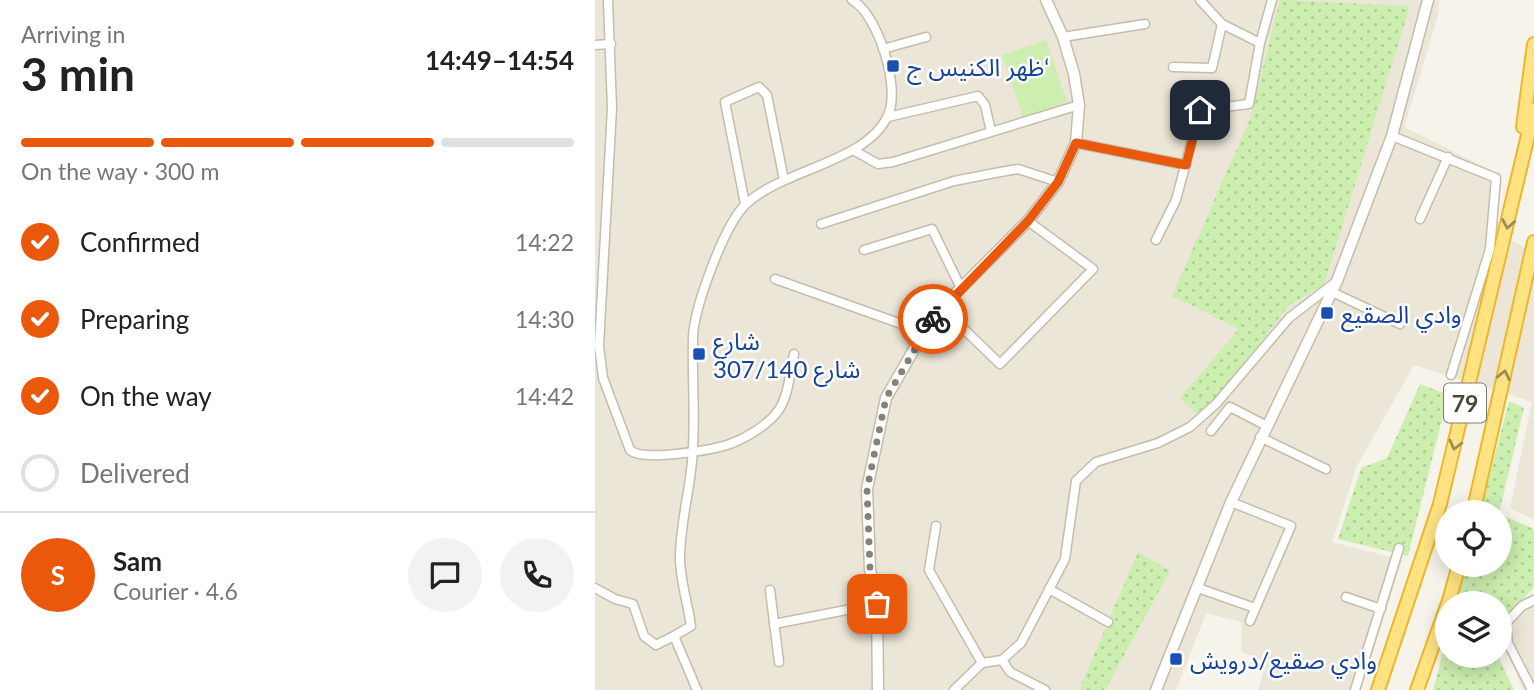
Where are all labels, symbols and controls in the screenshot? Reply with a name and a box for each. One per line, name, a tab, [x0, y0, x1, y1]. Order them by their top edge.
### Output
text: Arriving in	[21, 20, 125, 48]
text: 14:49–14:54	[425, 44, 574, 76]
text: 3 min	[21, 46, 135, 101]
place label: ظهر الكنيس ج‘	[907, 52, 1049, 85]
marker: ظهر الكنيس ج‘	[885, 58, 901, 74]
pin	[1170, 80, 1230, 140]
icon: home	[1181, 91, 1219, 129]
text: On the way · 300 m	[21, 157, 220, 185]
one-way arrow	[1501, 218, 1516, 230]
icon: check	[21, 223, 59, 261]
text: Confirmed	[80, 226, 200, 258]
text: 14:22	[515, 228, 574, 256]
courier	[898, 284, 968, 354]
place label: وادي الصقيع	[1341, 299, 1462, 333]
icon: check	[21, 300, 59, 338]
icon: bike	[914, 300, 952, 338]
text: Preparing	[80, 303, 189, 335]
text: 14:30	[515, 305, 574, 333]
marker: وادي الصقيع	[1319, 305, 1335, 321]
place label: شارع 307/شارع 140	[713, 326, 860, 387]
marker: شارع 307/شارع 140	[691, 346, 707, 362]
one-way arrow	[1496, 369, 1511, 381]
icon: check	[21, 377, 59, 415]
text: On the way	[80, 380, 212, 412]
text: 14:42	[515, 382, 574, 410]
road number: 79	[1444, 384, 1486, 422]
one-way arrow	[1449, 439, 1463, 451]
text: Delivered	[80, 457, 190, 489]
map controls	[1435, 500, 1512, 668]
button: locate	[1435, 500, 1512, 577]
button: chat	[408, 538, 482, 612]
button: phone	[500, 538, 574, 612]
text: Sam	[113, 545, 162, 577]
text: S	[51, 559, 65, 591]
pin	[847, 574, 907, 634]
text: Courier · 4.6	[113, 577, 238, 605]
icon: bag	[858, 585, 896, 623]
button: layers	[1435, 591, 1512, 668]
place label: وادي صقيع/درويش	[1190, 645, 1377, 679]
marker: وادي صقيع/درويش	[1168, 651, 1184, 667]

